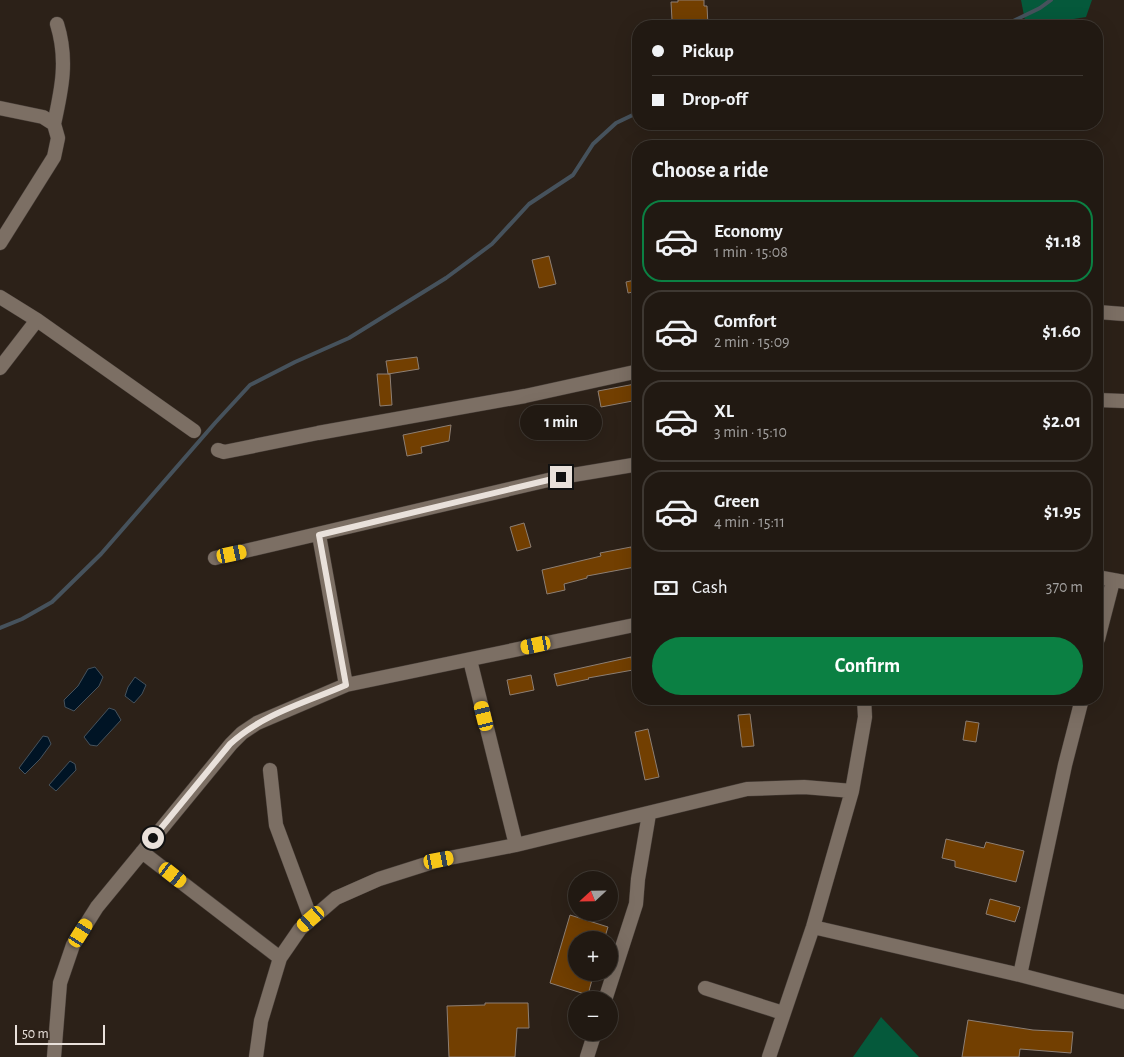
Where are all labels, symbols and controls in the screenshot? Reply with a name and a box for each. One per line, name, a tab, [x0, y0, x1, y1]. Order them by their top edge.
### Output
text: Pickup	[682, 42, 734, 61]
text: Drop-off	[682, 90, 747, 109]
text: Choose a ride	[652, 159, 768, 181]
icon: car	[654, 219, 699, 264]
text: Economy	[714, 222, 783, 241]
text: $1.18	[1045, 232, 1081, 251]
text: 1 min · 15:08	[714, 244, 788, 260]
icon: car	[654, 309, 699, 354]
text: Comfort	[714, 312, 776, 331]
text: $1.60	[1042, 322, 1081, 341]
text: 2 min · 15:09	[714, 334, 790, 350]
icon: car	[654, 399, 699, 444]
text: XL	[714, 402, 734, 421]
callout: 1 min	[520, 404, 602, 440]
text: $2.01	[1042, 412, 1081, 431]
text: 1 min	[544, 414, 578, 430]
text: 3 min · 15:10	[714, 424, 787, 440]
route end	[550, 466, 572, 488]
icon: car	[654, 489, 699, 534]
text: Green	[714, 492, 760, 511]
text: $1.95	[1044, 502, 1081, 521]
text: 4 min · 15:11	[714, 514, 785, 530]
car	[215, 544, 248, 564]
icon: cash	[652, 574, 680, 602]
text: Cash	[692, 578, 728, 597]
text: 370 m	[1046, 579, 1083, 595]
car	[519, 635, 552, 655]
button: Confirm	[652, 637, 1083, 695]
car	[473, 700, 494, 732]
route start	[142, 827, 164, 849]
car	[422, 850, 455, 870]
car	[156, 860, 189, 890]
north arrow	[568, 871, 618, 921]
map controls	[568, 871, 618, 1041]
car	[294, 903, 327, 935]
car	[66, 916, 95, 950]
button: +	[568, 931, 618, 981]
button: −	[568, 991, 618, 1041]
scale bar	[15, 1022, 105, 1045]
text: 50 m	[22, 1027, 49, 1041]

